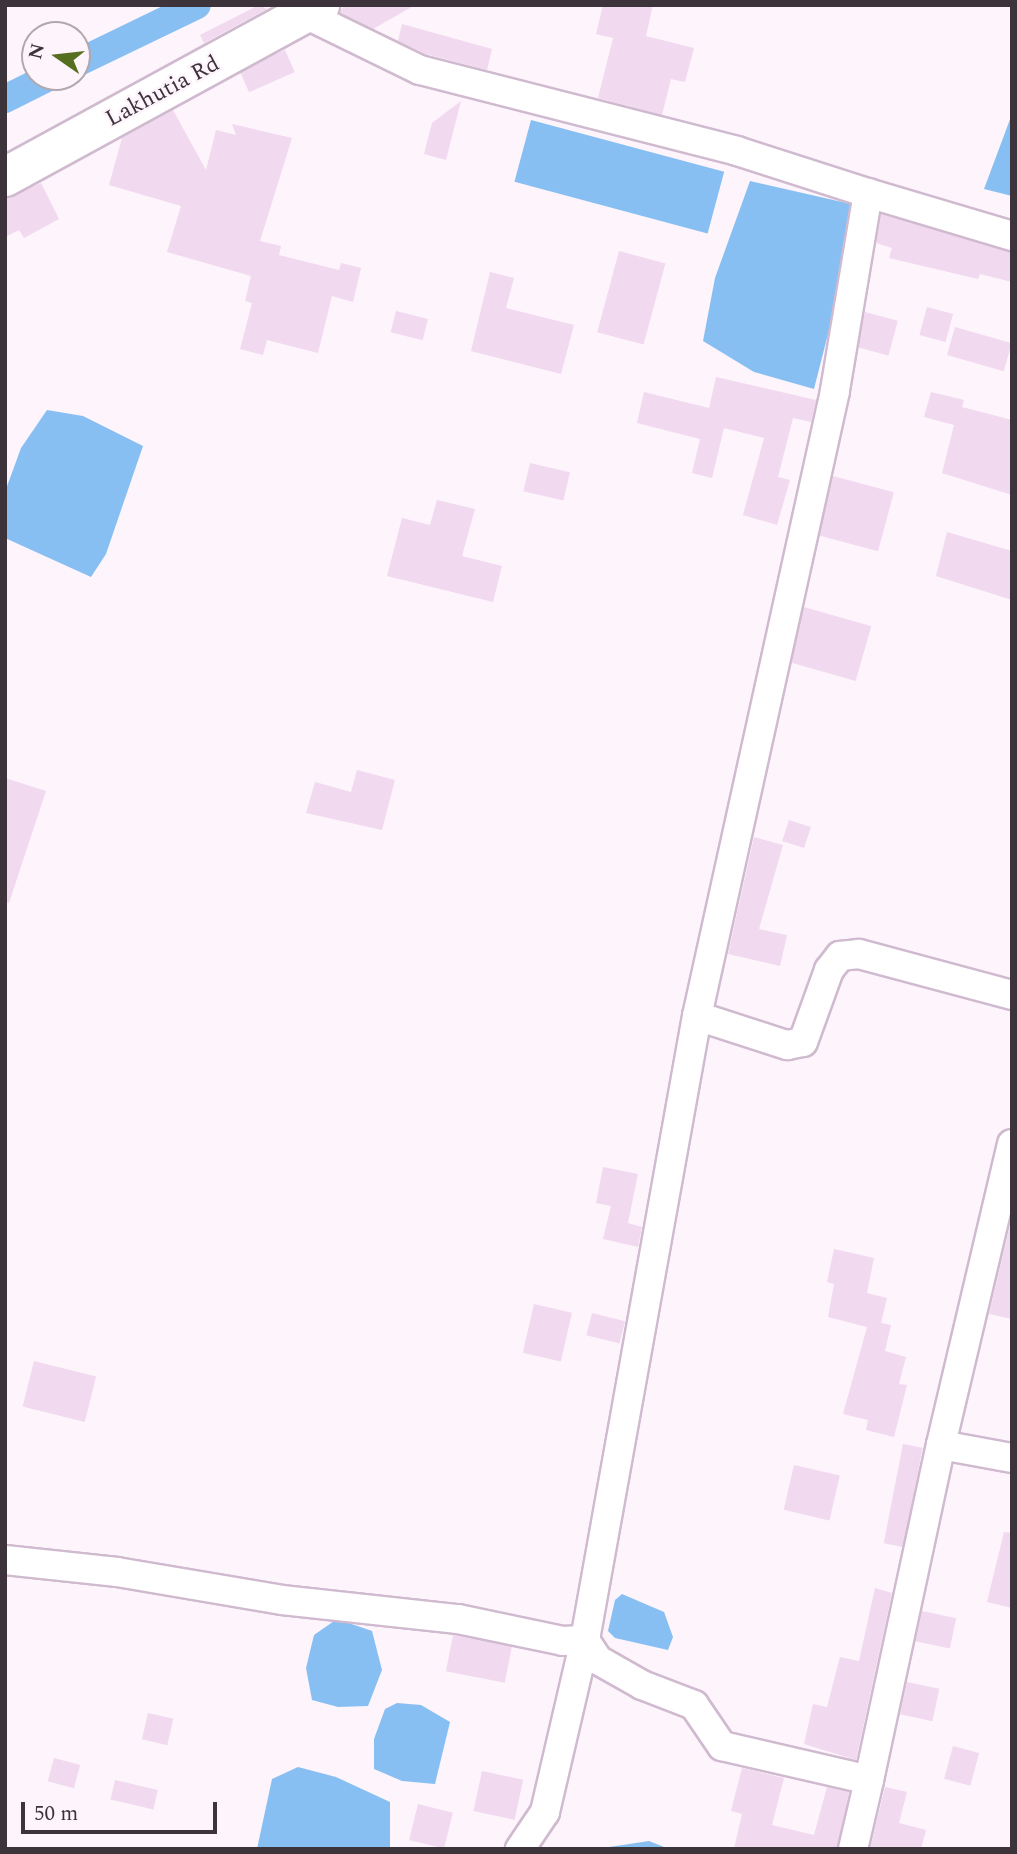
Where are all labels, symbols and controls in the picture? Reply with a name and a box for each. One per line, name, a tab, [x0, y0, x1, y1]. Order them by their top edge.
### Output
north arrow	[21, 21, 91, 91]
text: N	[21, 40, 53, 62]
street label: Lakhutia Rd	[101, 50, 225, 134]
scale bar	[24, 1787, 220, 1831]
text: 50 m	[34, 1798, 78, 1830]

